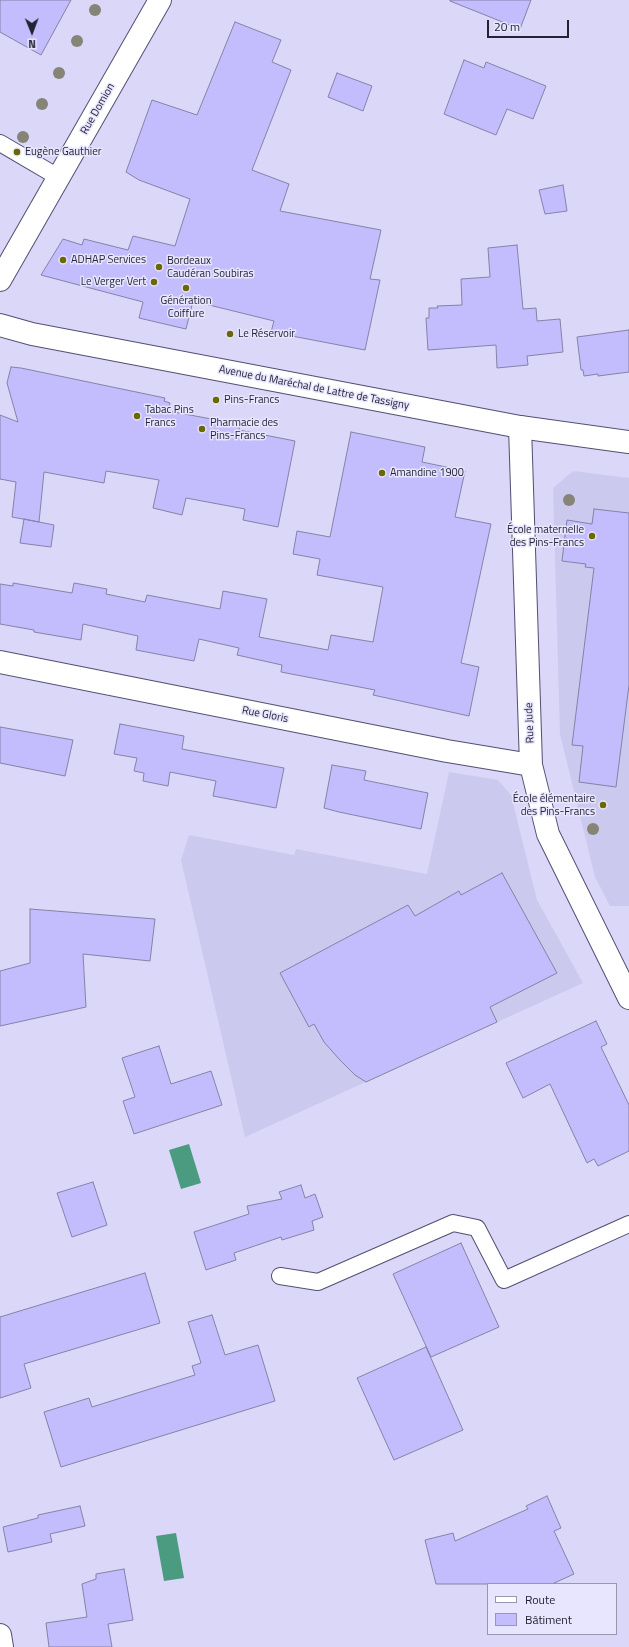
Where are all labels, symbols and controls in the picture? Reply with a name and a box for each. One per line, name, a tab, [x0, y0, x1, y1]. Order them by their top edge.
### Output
north arrow	[12, 12, 52, 52]
scale bar	[489, 12, 571, 38]
text: 20 m	[494, 17, 520, 36]
text: N	[28, 36, 36, 52]
street label: Rue Domion	[78, 81, 118, 137]
place label: Eugène Gauthier	[25, 145, 102, 159]
marker: Eugène Gauthier	[12, 147, 22, 157]
place label: ADHAP Services	[71, 253, 146, 267]
place label: Bordeaux Caudéran Soubiras	[167, 254, 254, 280]
marker: ADHAP Services	[58, 255, 68, 265]
marker: Bordeaux Caudéran Soubiras	[154, 262, 164, 272]
place label: Le Verger Vert	[81, 275, 146, 289]
marker: Le Verger Vert	[149, 277, 159, 287]
marker: Génération Coiffure	[181, 283, 191, 293]
place label: Génération Coiffure	[160, 294, 212, 320]
place label: Le Réservoir	[238, 327, 295, 341]
marker: Le Réservoir	[225, 329, 235, 339]
street label: Avenue du Maréchal de Lattre de Tassigny	[218, 363, 410, 413]
place label: Pins-Francs	[224, 393, 279, 407]
marker: Pins-Francs	[211, 395, 221, 405]
place label: Tabac Pins Francs	[145, 403, 194, 429]
marker: Tabac Pins Francs	[132, 411, 142, 421]
place label: Pharmacie des Pins-Francs	[210, 416, 278, 442]
marker: Pharmacie des Pins-Francs	[197, 424, 207, 434]
place label: Amandine 1900	[390, 466, 464, 480]
marker: Amandine 1900	[377, 468, 387, 478]
place label: École maternelle des Pins-Francs	[507, 523, 584, 549]
marker: École maternelle des Pins-Francs	[587, 531, 597, 541]
street label: Rue Jude	[523, 702, 537, 744]
street label: Rue Gloris	[241, 704, 289, 726]
place label: École élémentaire des Pins-Francs	[513, 792, 595, 818]
marker: École élémentaire des Pins-Francs	[598, 800, 608, 810]
legend	[487, 1583, 617, 1635]
text: Route	[525, 1590, 555, 1609]
text: Bâtiment	[525, 1610, 572, 1629]

